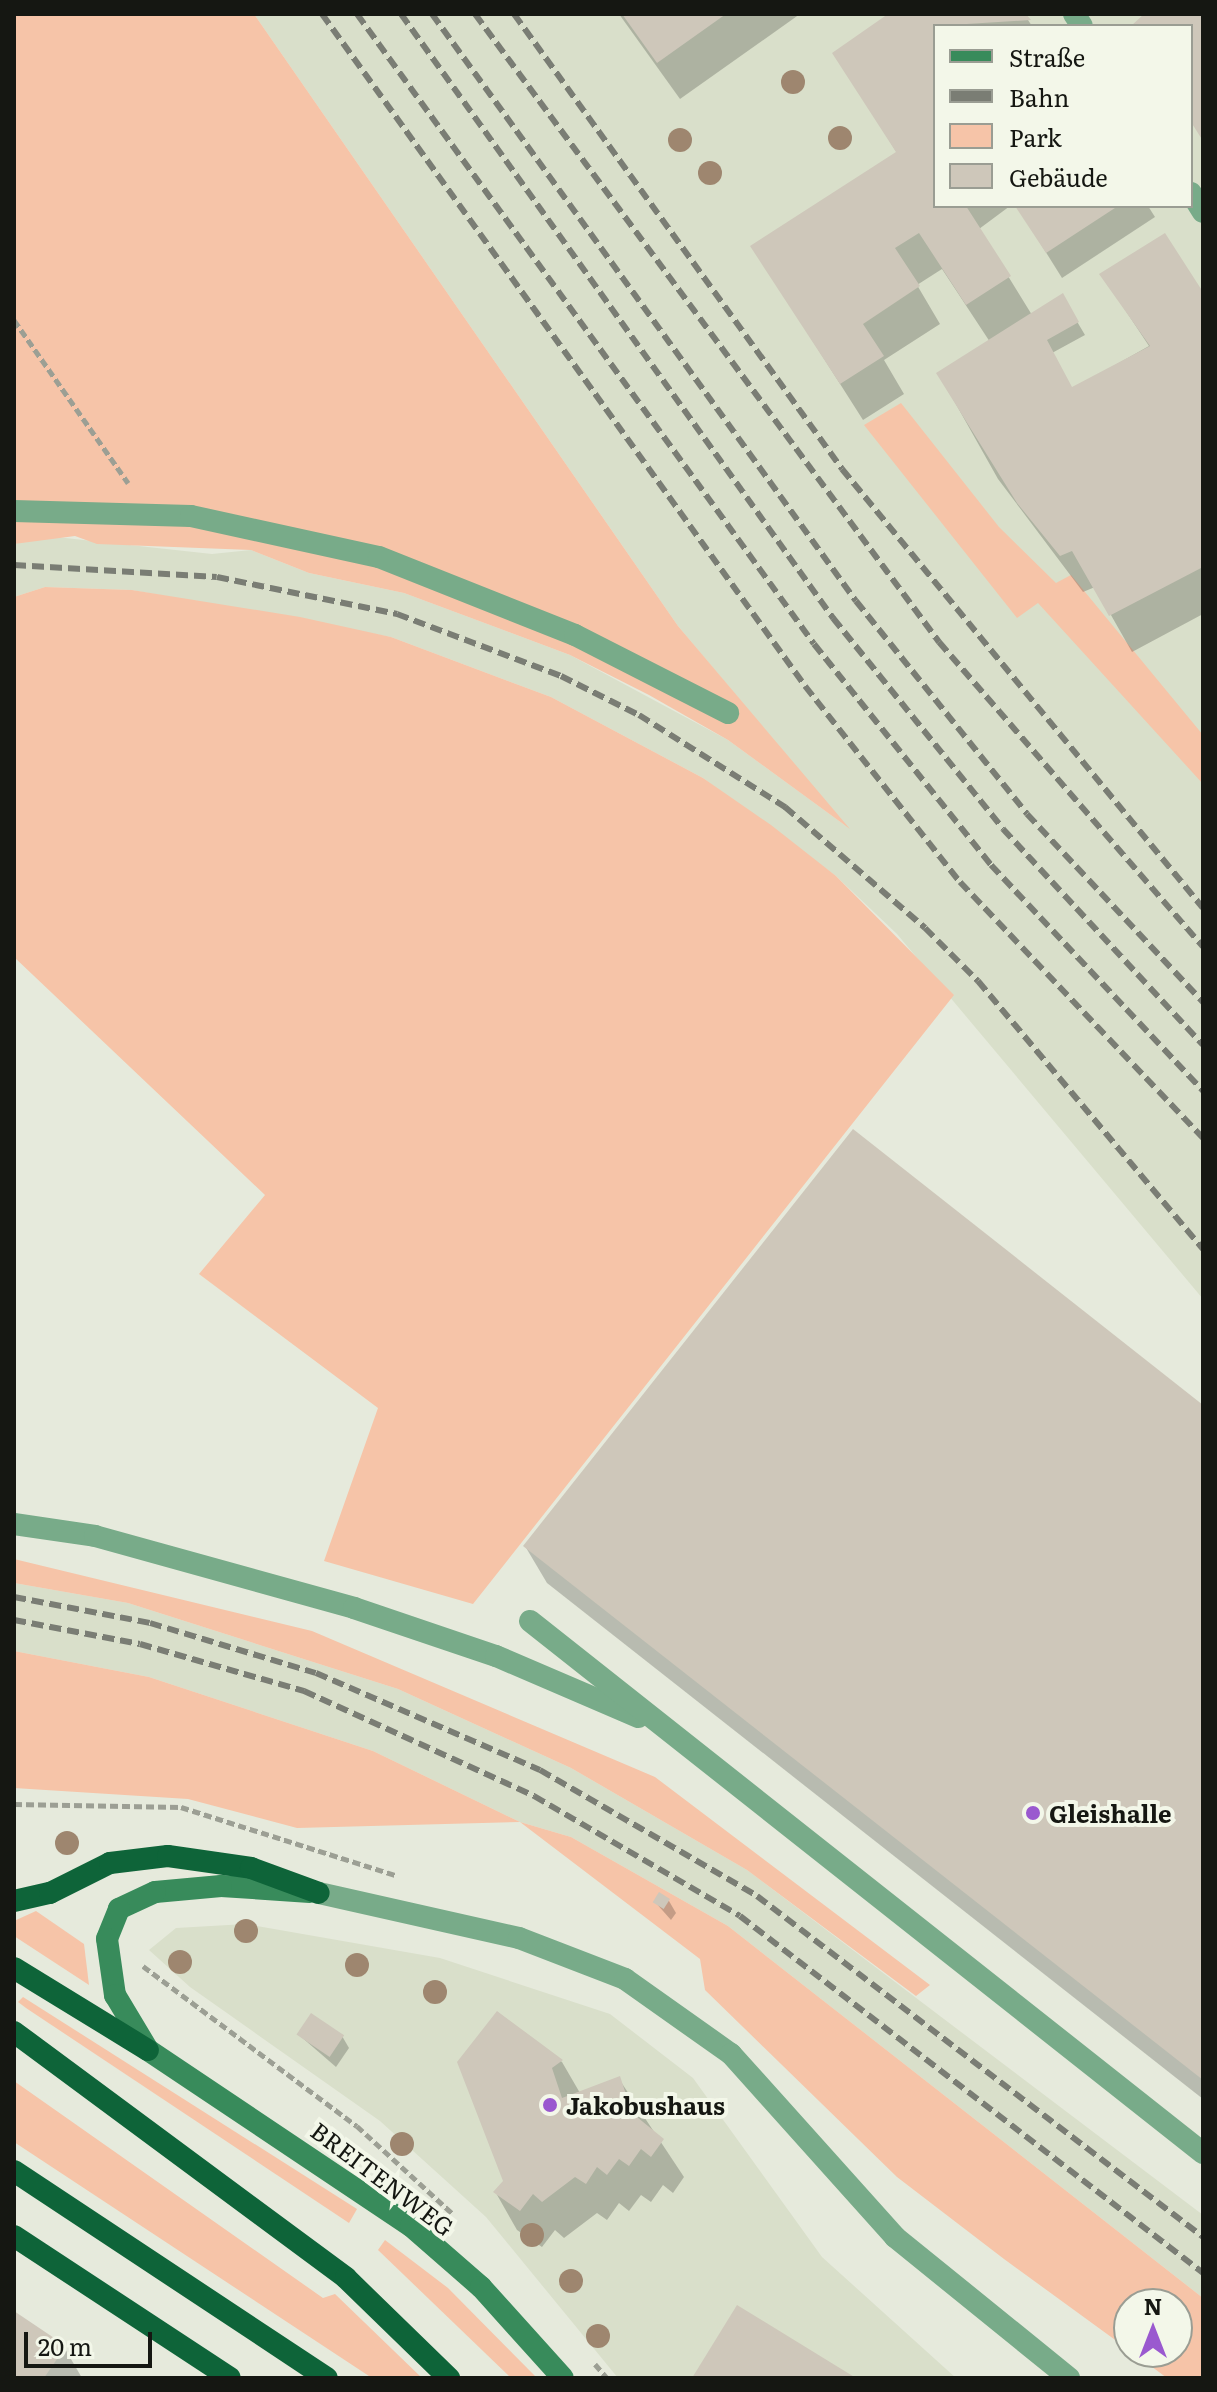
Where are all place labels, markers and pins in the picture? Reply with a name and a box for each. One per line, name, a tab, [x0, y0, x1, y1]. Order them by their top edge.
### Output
place label: Gleishalle	[1049, 1799, 1172, 1827]
marker: Gleishalle	[1024, 1804, 1042, 1822]
place label: Jakobushaus	[566, 2091, 725, 2119]
marker: Jakobushaus	[541, 2096, 559, 2114]

